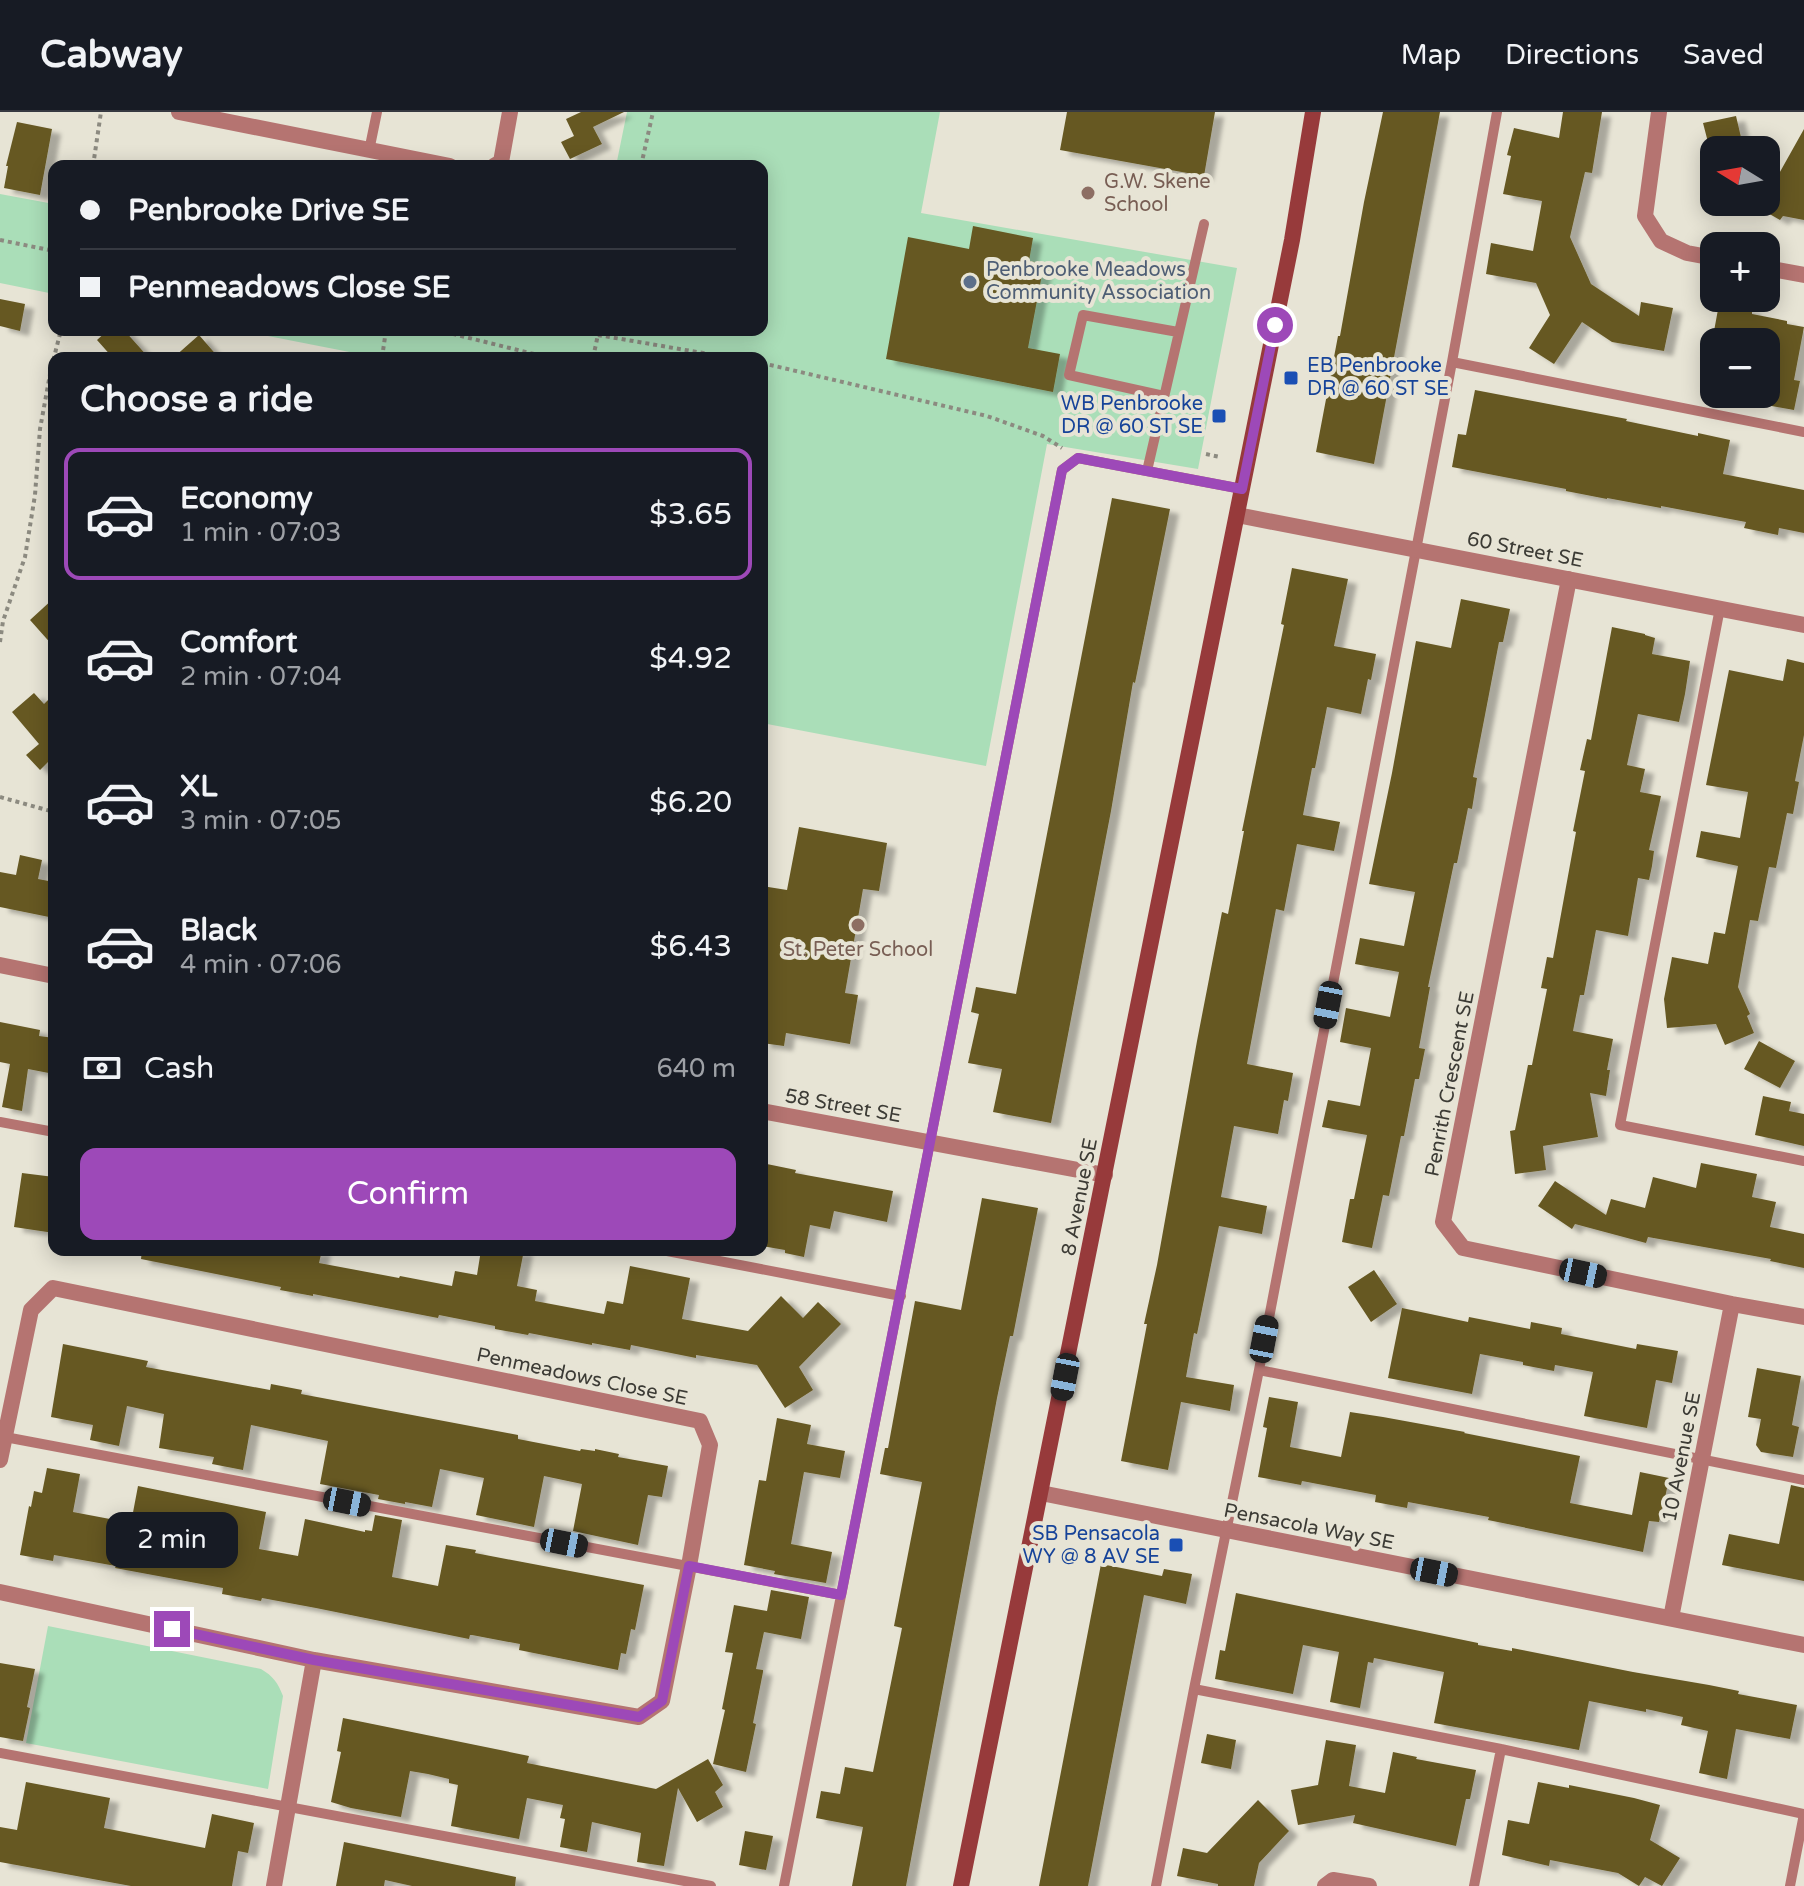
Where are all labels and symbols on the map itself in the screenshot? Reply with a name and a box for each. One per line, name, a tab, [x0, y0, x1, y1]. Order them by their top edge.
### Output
north arrow	[1700, 136, 1780, 216]
place label: G.W. Skene School	[1104, 170, 1211, 217]
marker: G.W. Skene School	[1079, 184, 1097, 202]
place label: Penbrooke Meadows Community Association	[986, 258, 1211, 305]
marker: Penbrooke Meadows Community Association	[961, 273, 979, 291]
route start	[1257, 307, 1293, 343]
place label: EB Penbrooke DR @ 60 ST SE	[1307, 354, 1449, 401]
marker: EB Penbrooke DR @ 60 ST SE	[1282, 369, 1300, 387]
place label: WB Penbrooke DR @ 60 ST SE	[1061, 392, 1203, 439]
marker: WB Penbrooke DR @ 60 ST SE	[1210, 407, 1228, 425]
street label: 60 Street SE	[1465, 527, 1585, 573]
marker: St. Peter School	[849, 916, 867, 934]
place label: St. Peter School	[783, 938, 933, 962]
car	[1312, 979, 1344, 1031]
street label: Penrith Crescent SE	[1420, 989, 1480, 1179]
street label: 58 Street SE	[783, 1084, 903, 1128]
street label: 8 Avenue SE	[1057, 1136, 1103, 1258]
car	[1557, 1256, 1609, 1290]
car	[1248, 1313, 1280, 1365]
street label: Penmeadows Close SE	[474, 1343, 690, 1411]
car	[1049, 1351, 1081, 1403]
street label: 10 Avenue SE	[1658, 1390, 1706, 1524]
car	[321, 1486, 373, 1518]
street label: Pensacola Way SE	[1222, 1499, 1396, 1555]
callout: 2 min	[106, 1513, 238, 1569]
place label: SB Pensacola WY @ 8 AV SE	[1022, 1522, 1160, 1569]
car	[538, 1527, 590, 1559]
marker: SB Pensacola WY @ 8 AV SE	[1167, 1536, 1185, 1554]
car	[1408, 1556, 1460, 1588]
route end	[154, 1611, 190, 1647]

